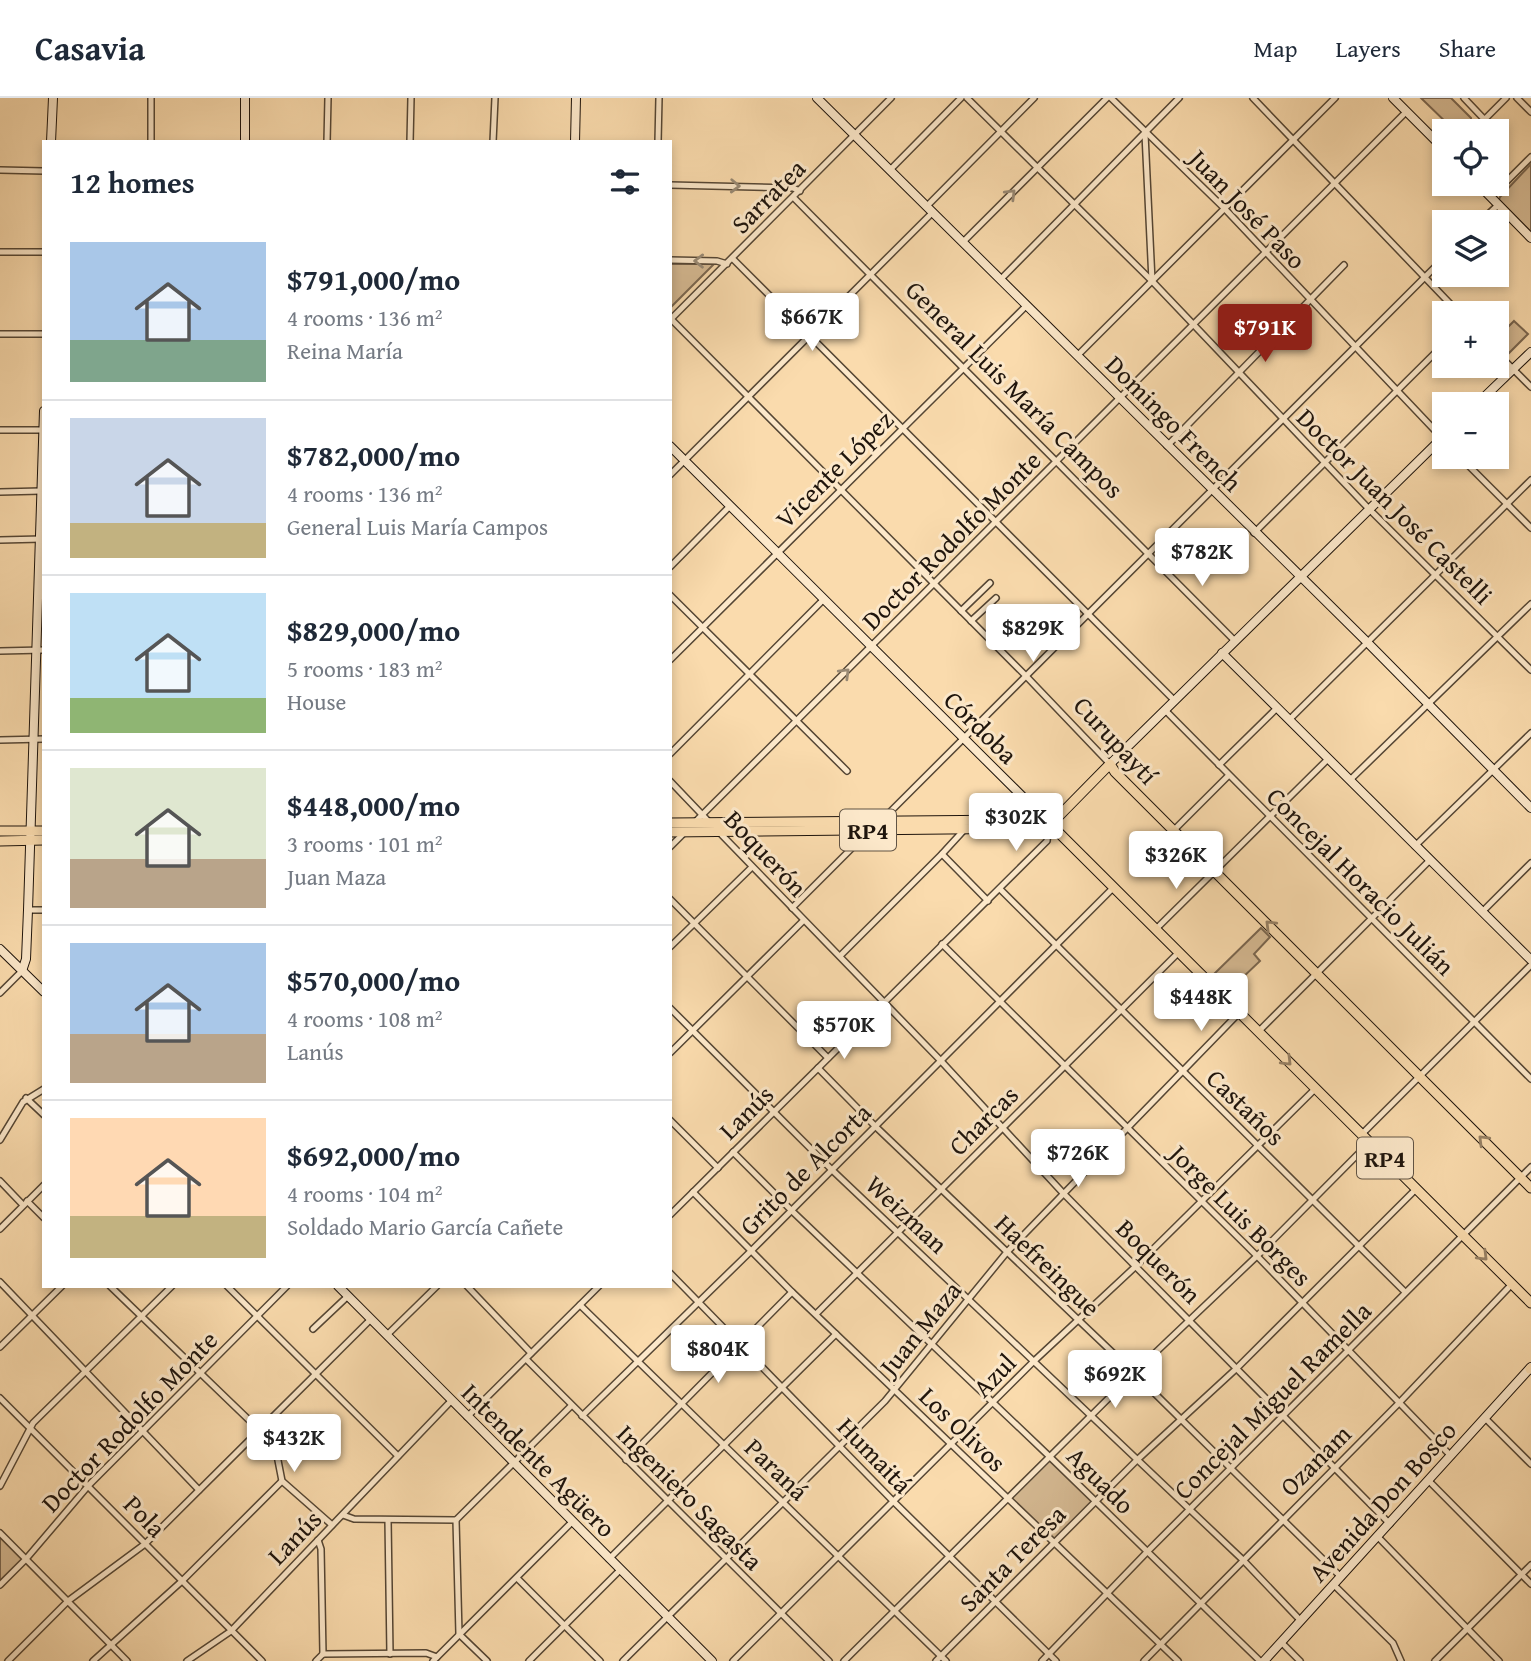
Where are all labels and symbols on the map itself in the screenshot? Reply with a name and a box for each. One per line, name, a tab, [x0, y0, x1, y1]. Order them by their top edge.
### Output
street label: Juan José Paso	[1178, 138, 1316, 278]
street label: Sarratea	[722, 149, 815, 242]
one-way arrow	[730, 179, 741, 194]
one-way arrow	[1003, 189, 1016, 202]
one-way arrow	[693, 253, 704, 268]
street label: General Luis María Campos	[897, 271, 1133, 507]
pin: $667K	[763, 294, 861, 353]
pin: $791K	[1216, 304, 1314, 364]
street label: Domingo French	[1097, 346, 1252, 501]
street label: Doctor Juan José Castelli	[1288, 399, 1502, 613]
street label: Vicente López	[766, 401, 902, 537]
street label: Doctor Rodolfo Monte	[852, 441, 1050, 639]
pin: $782K	[1153, 528, 1251, 588]
pin: $829K	[984, 604, 1082, 664]
one-way arrow	[836, 668, 849, 681]
street label: Córdoba	[935, 681, 1027, 773]
street label: Curupaytí	[1065, 687, 1168, 794]
street label: Concejal Horacio Julián	[1258, 778, 1464, 984]
pin: $302K	[967, 794, 1065, 853]
street label: Boquerón	[715, 801, 817, 906]
road number: RP4	[840, 810, 896, 850]
pin: $326K	[1127, 832, 1225, 891]
one-way arrow	[1265, 920, 1278, 933]
pin: $448K	[1152, 974, 1250, 1033]
pin: $570K	[795, 1002, 893, 1061]
one-way arrow	[1279, 1053, 1291, 1065]
street label: Castaños	[1198, 1059, 1294, 1155]
street label: Lanús	[710, 1076, 782, 1148]
street label: Charcas	[939, 1076, 1027, 1164]
street label: Grito de Alcorta	[730, 1093, 881, 1244]
pin: $726K	[1029, 1130, 1127, 1189]
street label: Jorge Luis Borges	[1159, 1133, 1321, 1295]
one-way arrow	[1478, 1136, 1491, 1149]
road number: RP4	[1357, 1138, 1413, 1178]
street label: Weizman	[857, 1166, 957, 1263]
street label: Haefreingue	[986, 1205, 1110, 1325]
street label: Boquerón	[1108, 1210, 1211, 1313]
one-way arrow	[1475, 1247, 1488, 1260]
street label: Juan Maza	[868, 1272, 971, 1386]
street label: Concejal Miguel Ramella	[1164, 1292, 1380, 1508]
street label: Doctor Rodolfo Monte	[32, 1321, 226, 1521]
pin: $804K	[669, 1326, 767, 1385]
street label: Azul	[963, 1344, 1025, 1406]
pin: $692K	[1066, 1350, 1164, 1410]
street label: Intendente Agüero	[453, 1374, 625, 1546]
street label: Los Olivos	[910, 1377, 1016, 1481]
street label: Humaitá	[828, 1408, 922, 1503]
street label: Avenida Don Bosco	[1299, 1412, 1465, 1590]
pin: $432K	[245, 1414, 343, 1474]
street label: Ingeniero Sagasta	[608, 1415, 773, 1580]
street label: Ozanam	[1270, 1415, 1360, 1505]
street label: Paraná	[736, 1429, 818, 1510]
street label: Aguado	[1058, 1437, 1144, 1523]
street label: Pola	[115, 1486, 176, 1547]
street label: Santa Teresa	[950, 1495, 1075, 1620]
street label: Lanús	[258, 1500, 330, 1574]

